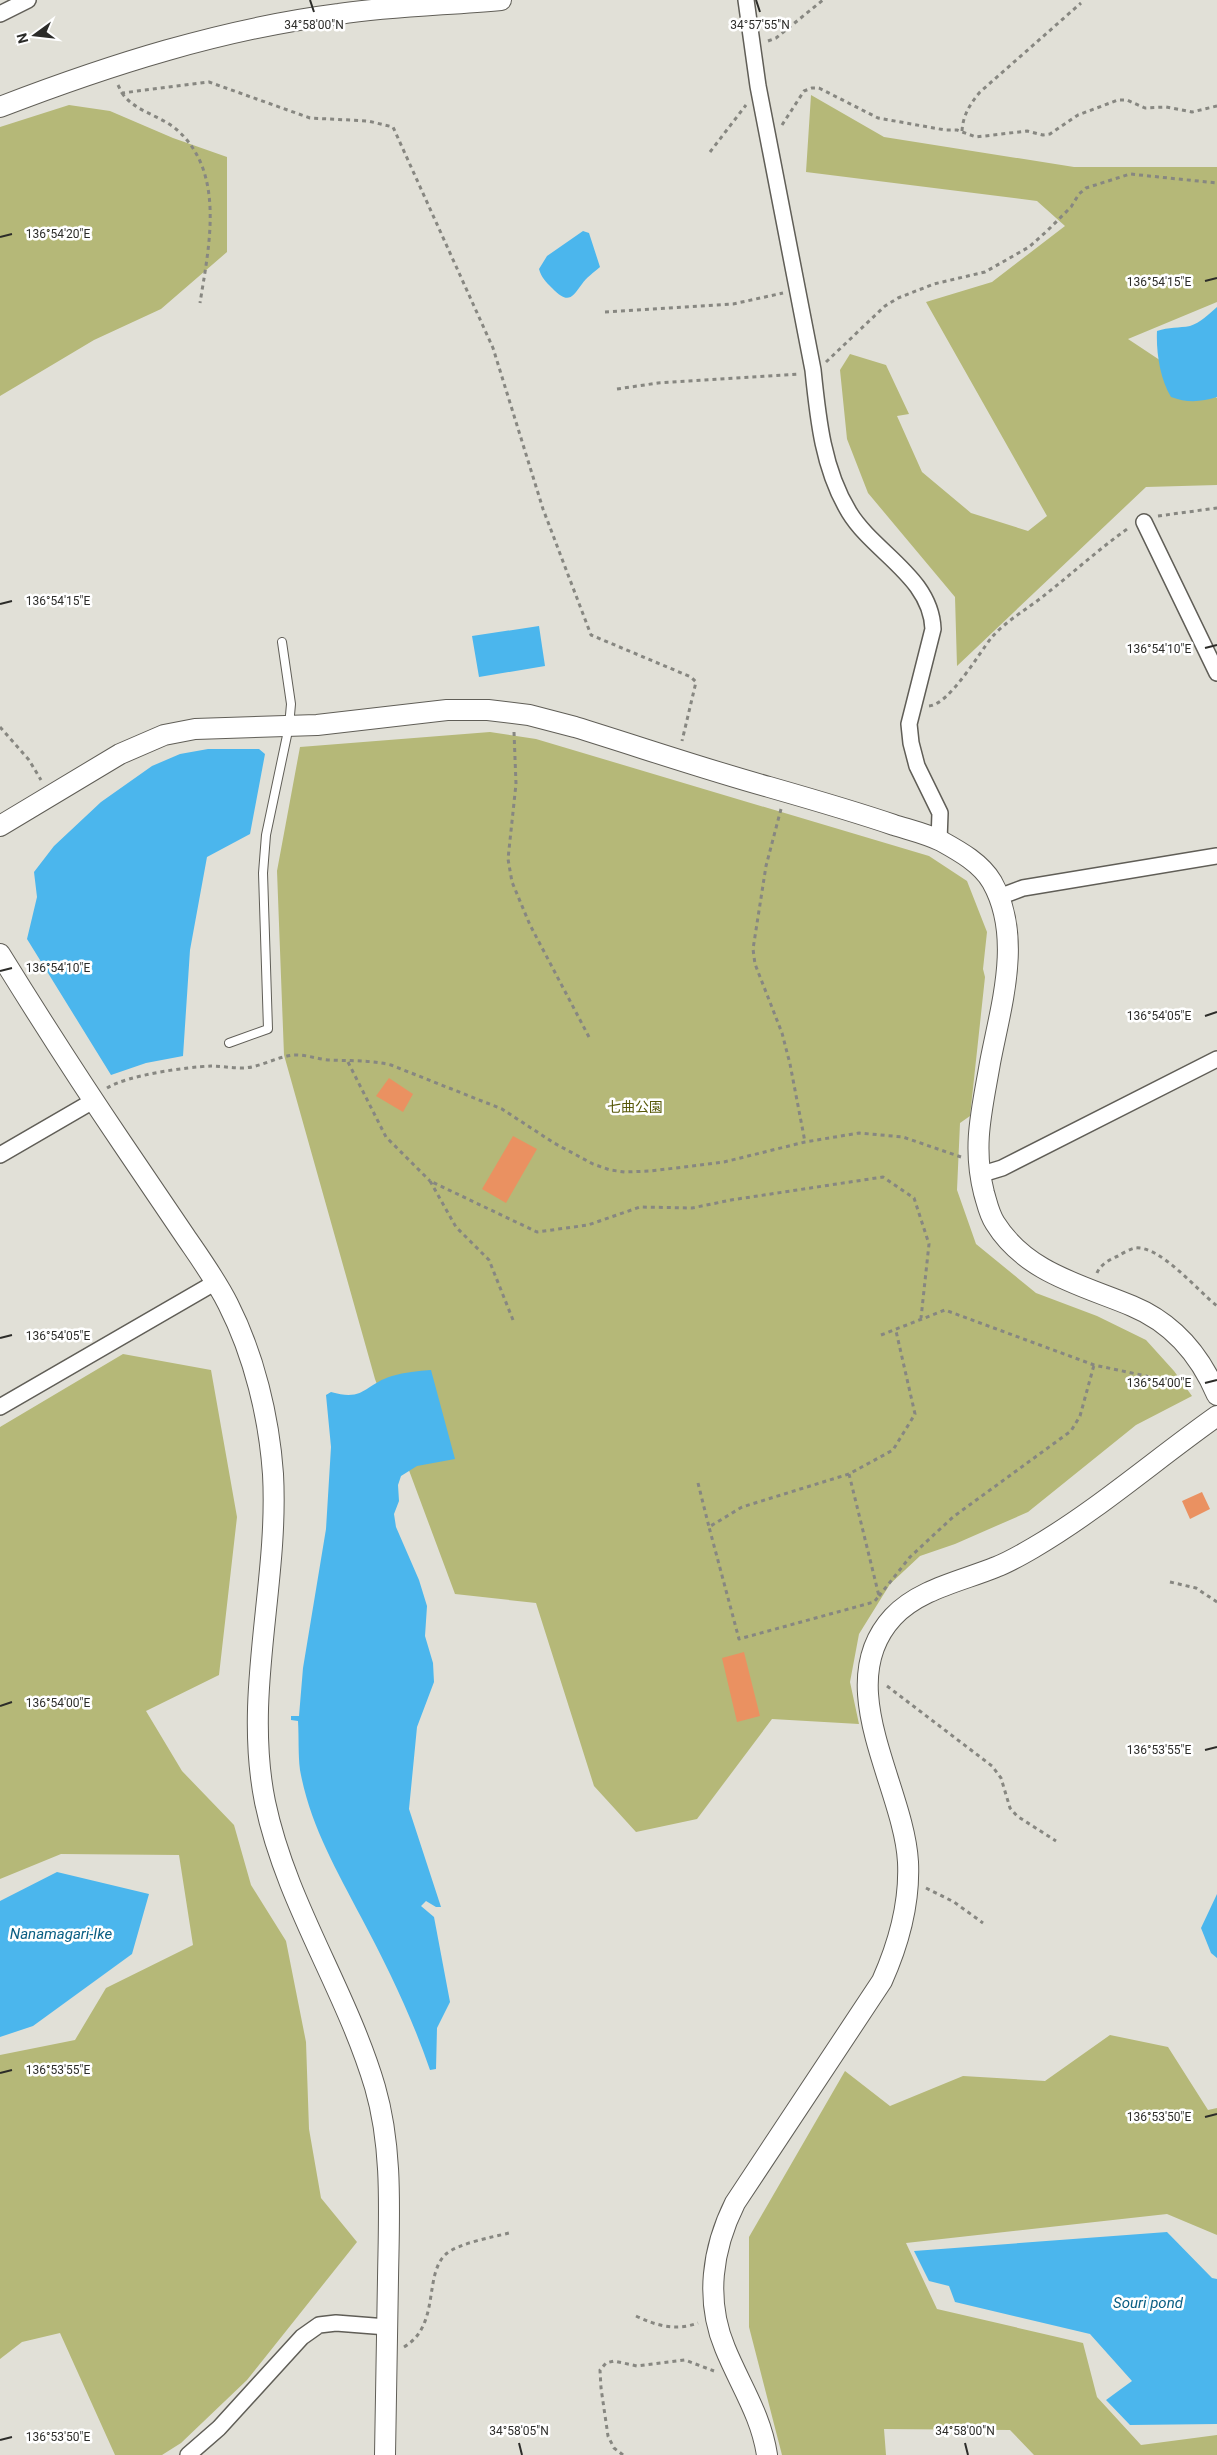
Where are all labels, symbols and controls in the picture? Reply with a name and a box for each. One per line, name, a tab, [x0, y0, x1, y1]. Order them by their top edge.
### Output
north arrow	[10, 10, 60, 60]
text: 34°58'00"N	[284, 18, 344, 32]
text: 34°57'55"N	[730, 18, 790, 32]
text: N	[13, 32, 31, 45]
text: 136°54'20"E	[26, 227, 90, 241]
text: 136°54'15"E	[1127, 275, 1191, 289]
text: 136°54'15"E	[26, 594, 90, 608]
text: 136°54'10"E	[1127, 642, 1191, 656]
text: 136°54'10"E	[26, 961, 90, 975]
text: 136°54'05"E	[1127, 1009, 1191, 1023]
park label: 七曲公園	[607, 1099, 663, 1115]
text: 136°54'05"E	[26, 1329, 90, 1343]
text: 136°54'00"E	[1127, 1376, 1191, 1390]
text: 136°54'00"E	[26, 1696, 90, 1710]
text: 136°53'55"E	[1127, 1743, 1191, 1757]
water label: Nanamagari-Ike	[10, 1925, 112, 1943]
text: 136°53'55"E	[26, 2063, 90, 2077]
text: 136°53'50"E	[1127, 2110, 1191, 2124]
water label: Souri pond	[1113, 2294, 1184, 2312]
text: 34°58'05"N	[489, 2424, 549, 2438]
text: 34°58'00"N	[935, 2424, 995, 2438]
text: 136°53'50"E	[26, 2430, 90, 2444]

